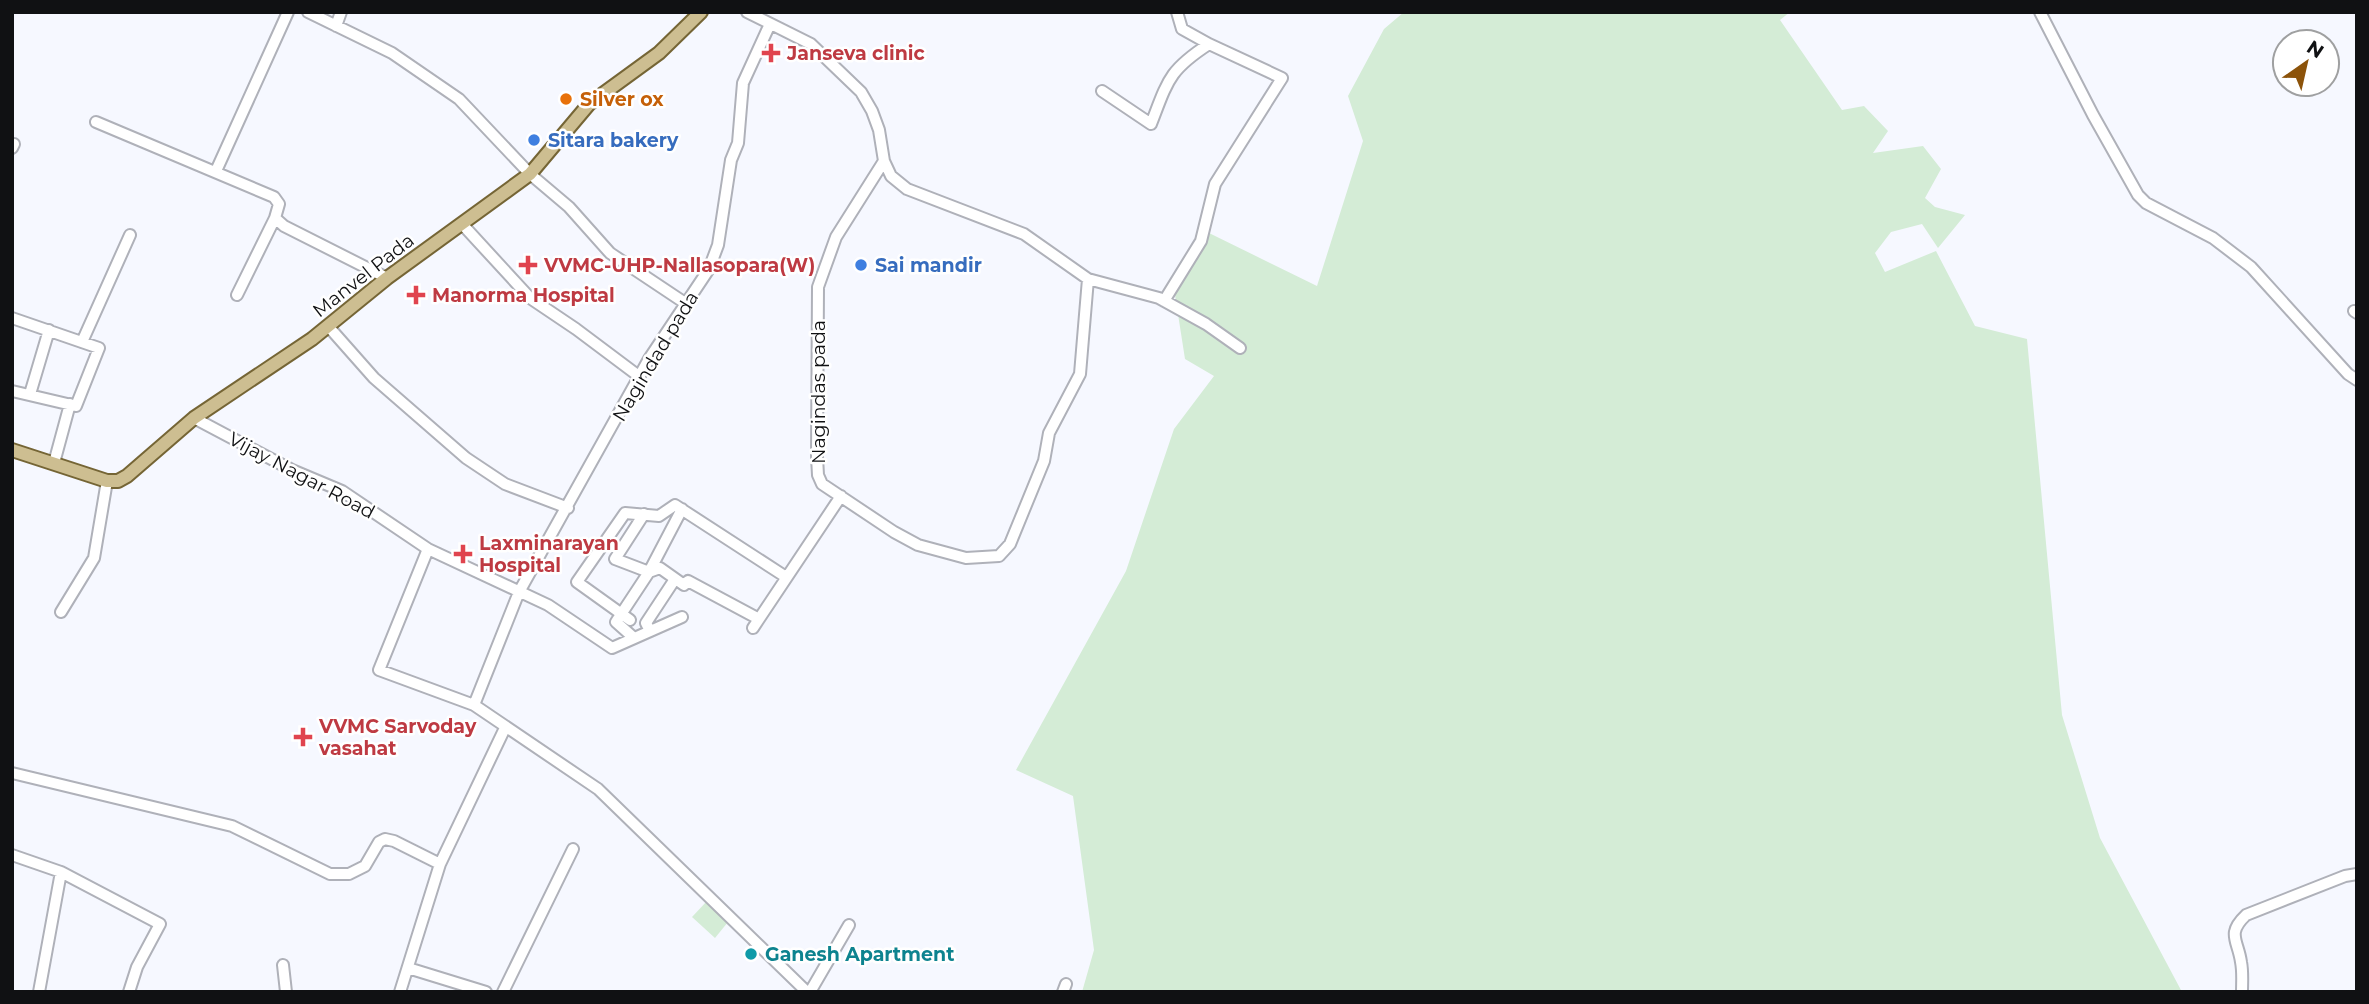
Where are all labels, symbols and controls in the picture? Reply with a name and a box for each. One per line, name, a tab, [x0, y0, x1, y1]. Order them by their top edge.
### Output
north arrow	[2271, 28, 2341, 98]
text: N	[2302, 35, 2328, 63]
place label: Janseva clinic	[786, 42, 925, 65]
marker: Janseva clinic	[761, 43, 781, 63]
place label: Silver ox	[580, 88, 664, 111]
marker: Silver ox	[558, 91, 574, 107]
place label: Sitara bakery	[548, 129, 679, 152]
marker: Sitara bakery	[526, 132, 542, 148]
street label: Manvel Pada	[308, 229, 419, 322]
place label: VVMC-UHP-Nallasopara(W)	[543, 254, 815, 277]
place label: Sai mandir	[875, 254, 982, 277]
marker: VVMC-UHP-Nallasopara(W)	[518, 255, 538, 275]
marker: Sai mandir	[853, 257, 869, 273]
place label: Manorma Hospital	[432, 284, 615, 307]
marker: Manorma Hospital	[406, 285, 426, 305]
street label: Nagindad pada	[608, 287, 703, 425]
street label: Nagindas pada	[807, 320, 830, 464]
street label: Vijay Nagar Road	[225, 427, 379, 524]
place label: Laxminarayan Hospital	[479, 532, 619, 577]
marker: Laxminarayan Hospital	[453, 544, 473, 564]
place label: VVMC Sarvoday vasahat	[318, 715, 477, 760]
marker: VVMC Sarvoday vasahat	[293, 727, 313, 747]
place label: Ganesh Apartment	[765, 943, 955, 966]
marker: Ganesh Apartment	[743, 946, 759, 962]

